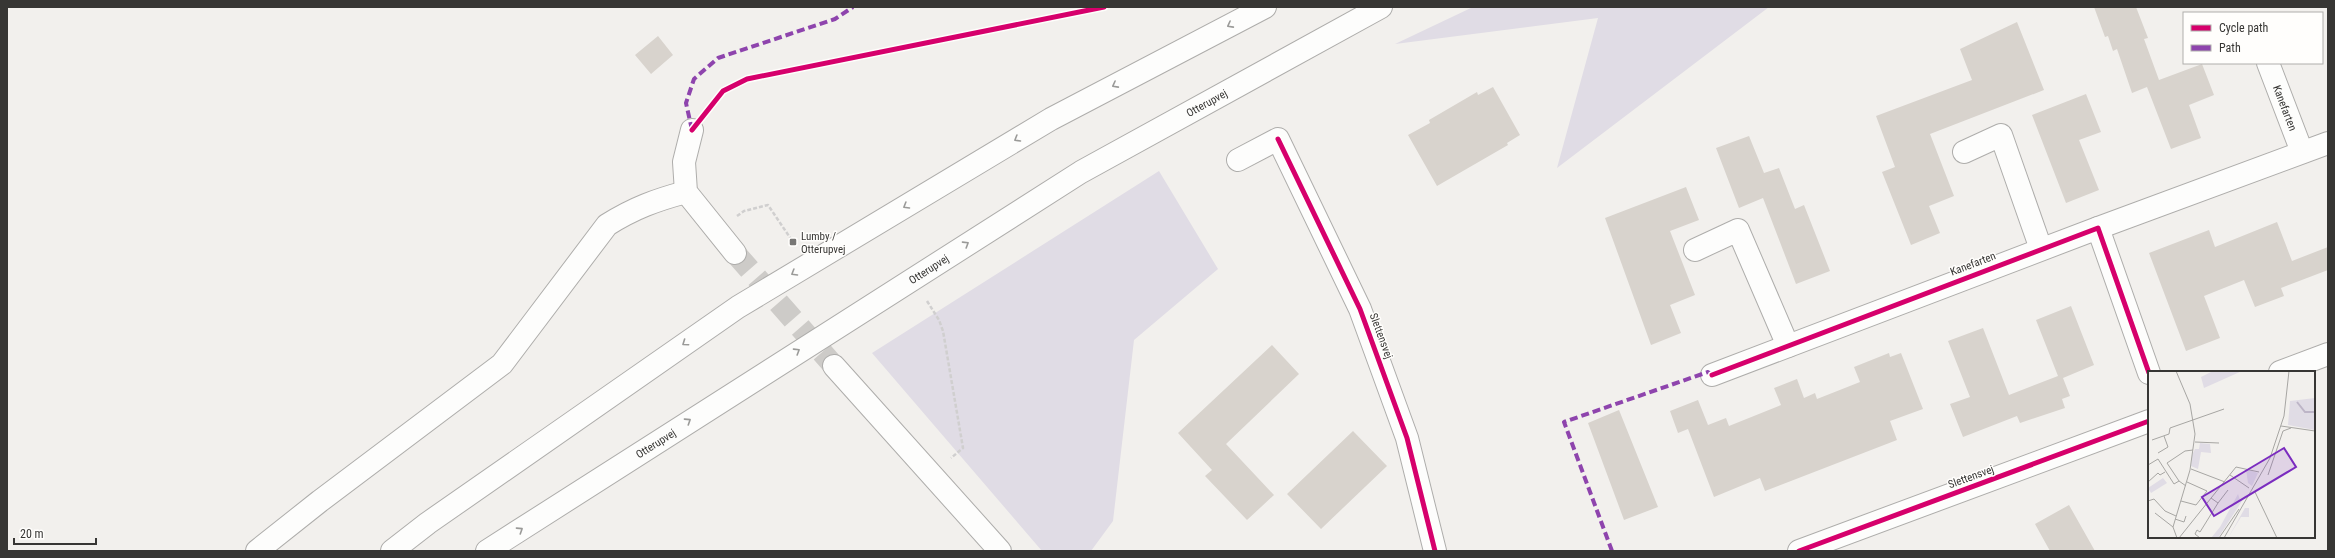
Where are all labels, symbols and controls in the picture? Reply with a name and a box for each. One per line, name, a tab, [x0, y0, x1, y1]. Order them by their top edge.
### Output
legend	[2183, 12, 2323, 64]
one-way arrow	[1227, 20, 1234, 28]
text: Cycle path	[2219, 21, 2269, 35]
text: Path	[2219, 41, 2241, 55]
one-way arrow	[1112, 80, 1119, 88]
street label: Kanefarten	[2271, 83, 2300, 133]
street label: Otterupvej	[1184, 86, 1229, 119]
one-way arrow	[1014, 134, 1021, 141]
one-way arrow	[903, 201, 910, 208]
place label: Lumby / Otterupvej	[801, 230, 846, 256]
marker: Lumby / Otterupvej	[788, 237, 798, 247]
one-way arrow	[962, 242, 969, 249]
street label: Kanefarten	[1948, 249, 1998, 279]
street label: Otterupvej	[906, 252, 951, 287]
one-way arrow	[791, 268, 798, 275]
street label: Slettensvej	[1367, 311, 1395, 361]
one-way arrow	[682, 338, 689, 346]
one-way arrow	[793, 349, 800, 356]
inset map	[2148, 371, 2315, 538]
one-way arrow	[684, 419, 691, 426]
street label: Otterupvej	[633, 426, 678, 461]
street label: Slettensvej	[1946, 463, 1996, 491]
scale bar	[14, 520, 96, 546]
text: 20 m	[20, 527, 44, 541]
one-way arrow	[515, 528, 522, 535]

